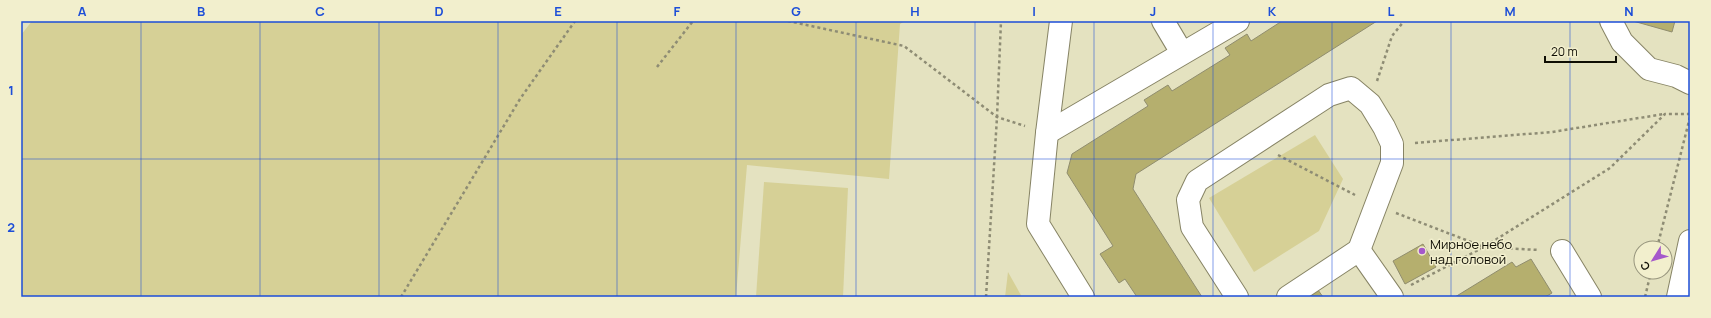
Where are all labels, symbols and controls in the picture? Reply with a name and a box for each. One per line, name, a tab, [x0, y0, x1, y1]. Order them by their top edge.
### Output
text: A	[78, 2, 87, 20]
text: B	[197, 2, 205, 20]
text: C	[315, 2, 325, 20]
text: D	[434, 2, 444, 20]
text: E	[554, 2, 562, 20]
text: F	[674, 2, 681, 20]
text: G	[791, 2, 801, 20]
text: H	[910, 2, 920, 20]
text: I	[1032, 2, 1036, 20]
text: J	[1150, 2, 1156, 20]
text: K	[1268, 2, 1277, 20]
text: L	[1388, 2, 1395, 20]
text: M	[1504, 2, 1516, 20]
text: N	[1624, 2, 1634, 20]
scale bar	[1545, 38, 1616, 64]
text: 20 m	[1551, 43, 1578, 60]
text: 1	[8, 81, 14, 99]
text: 2	[7, 218, 15, 236]
place label: Мирное небо над головой	[1430, 235, 1512, 268]
north arrow	[1633, 240, 1673, 280]
marker: Мирное небо над головой	[1417, 246, 1427, 256]
text: С	[1636, 259, 1653, 274]

